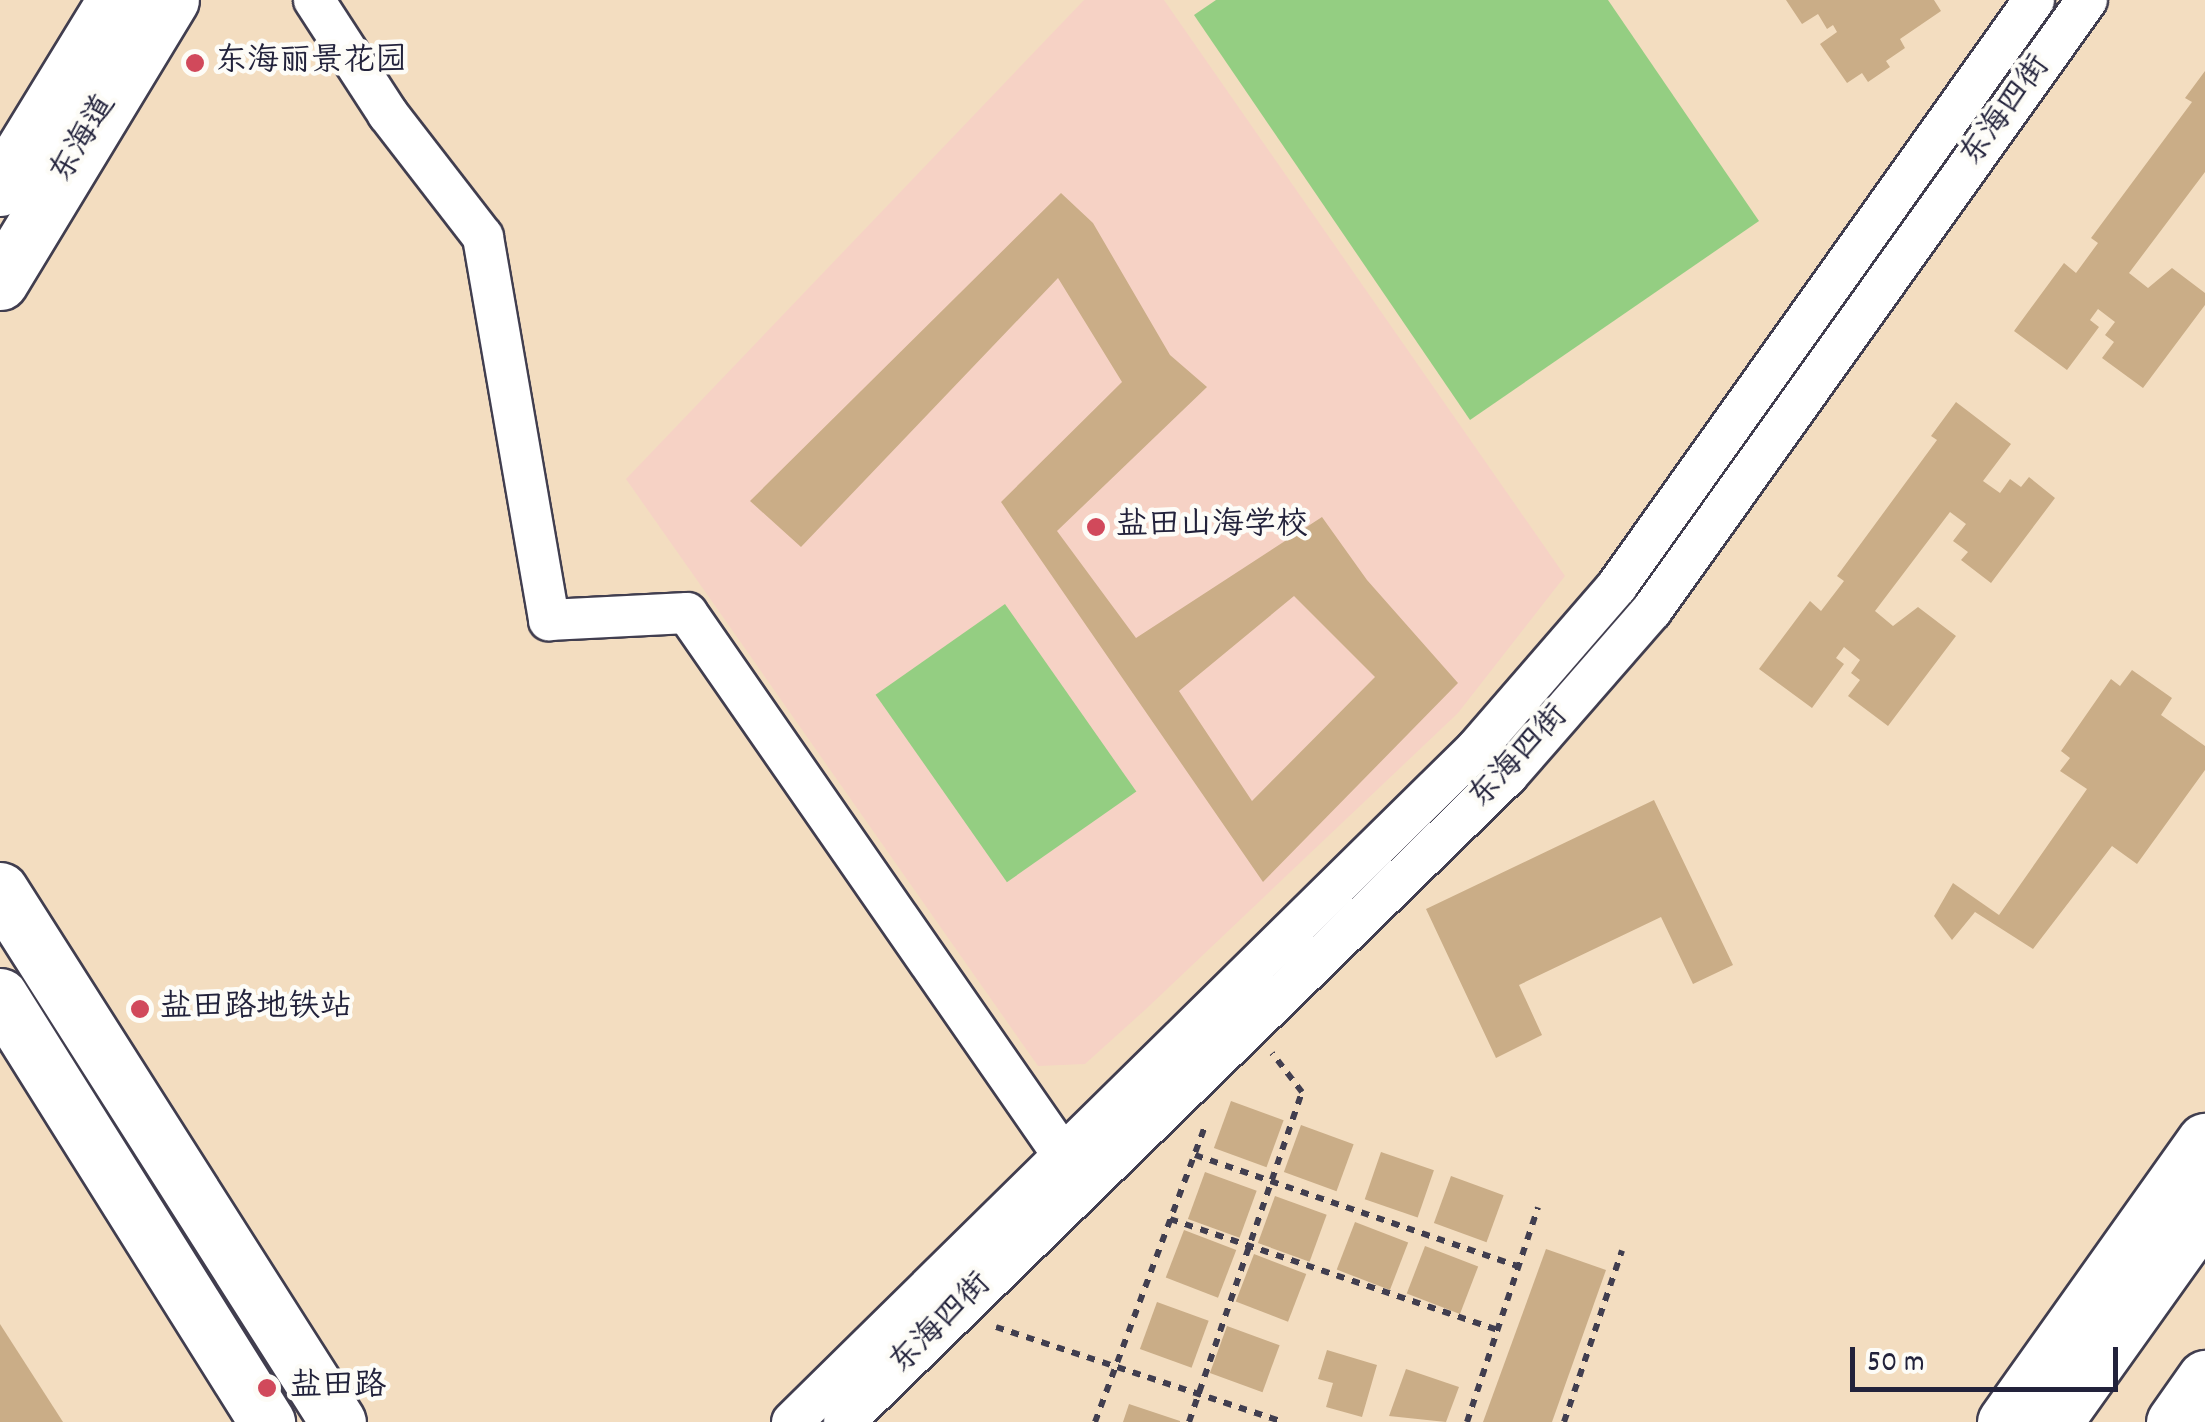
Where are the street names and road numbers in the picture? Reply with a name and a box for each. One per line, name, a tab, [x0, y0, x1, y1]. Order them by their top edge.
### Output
street label: 东海四街	[1954, 49, 2060, 175]
street label: 东海道	[44, 89, 126, 191]
street label: 东海四街	[1462, 698, 1578, 818]
street label: 东海四街	[883, 1266, 1001, 1384]

